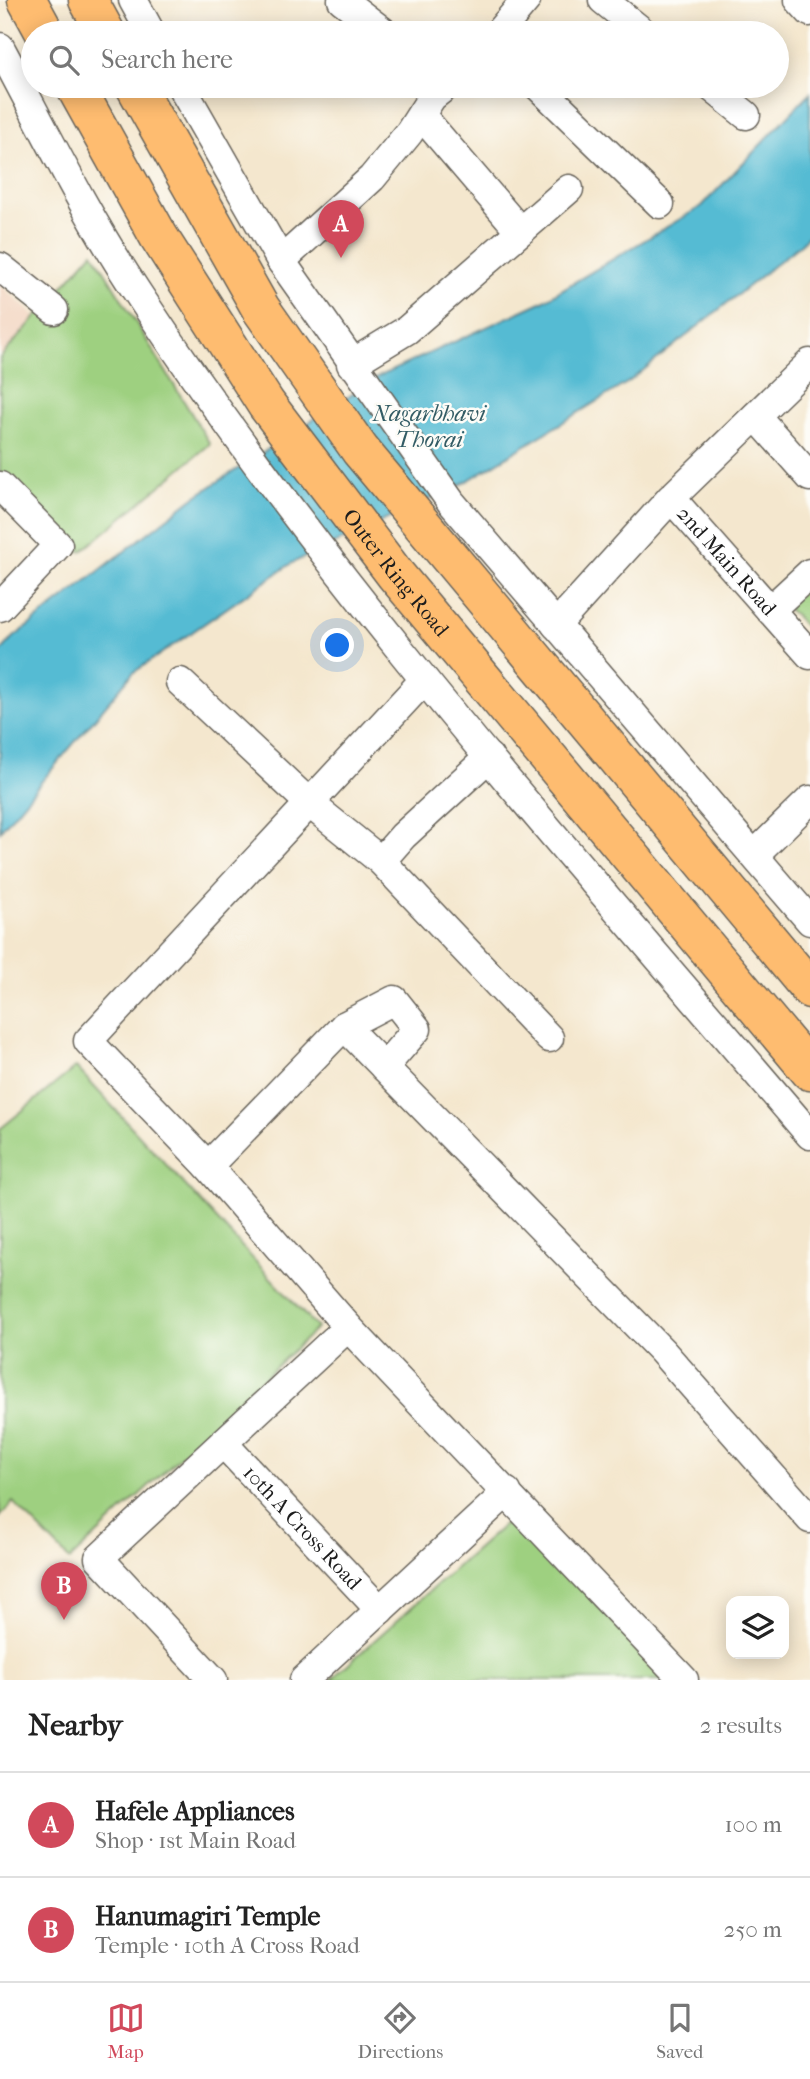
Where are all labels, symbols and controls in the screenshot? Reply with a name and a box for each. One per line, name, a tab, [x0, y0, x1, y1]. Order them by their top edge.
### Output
search box	[21, 21, 789, 98]
icon: search	[45, 41, 83, 79]
text: Search here	[101, 44, 233, 75]
pin: A	[318, 200, 364, 258]
water label: Nagarbhavi Thorai	[371, 400, 487, 453]
street label: 2nd Main Road	[672, 501, 782, 621]
street label: Outer Ring Road	[338, 504, 454, 642]
your location	[320, 628, 354, 662]
street label: 10th A Cross Road	[238, 1461, 367, 1595]
pin: B	[41, 1562, 87, 1620]
map controls	[726, 1596, 789, 1659]
button: layers	[726, 1596, 789, 1659]
text: Nearby	[28, 1708, 123, 1743]
text: 2 results	[700, 1712, 782, 1739]
text: Hafele Appliances	[95, 1796, 295, 1827]
text: A	[44, 1811, 58, 1838]
text: 100 m	[724, 1811, 782, 1838]
text: Shop · 1st Main Road	[95, 1827, 296, 1854]
text: Hanumagiri Temple	[95, 1901, 320, 1932]
text: B	[44, 1916, 58, 1943]
text: 250 m	[724, 1916, 782, 1943]
text: Temple · 10th A Cross Road	[95, 1932, 360, 1959]
tab: Map	[107, 1999, 145, 2063]
tab: Directions	[358, 1999, 443, 2063]
tab: Saved	[656, 1999, 703, 2063]

